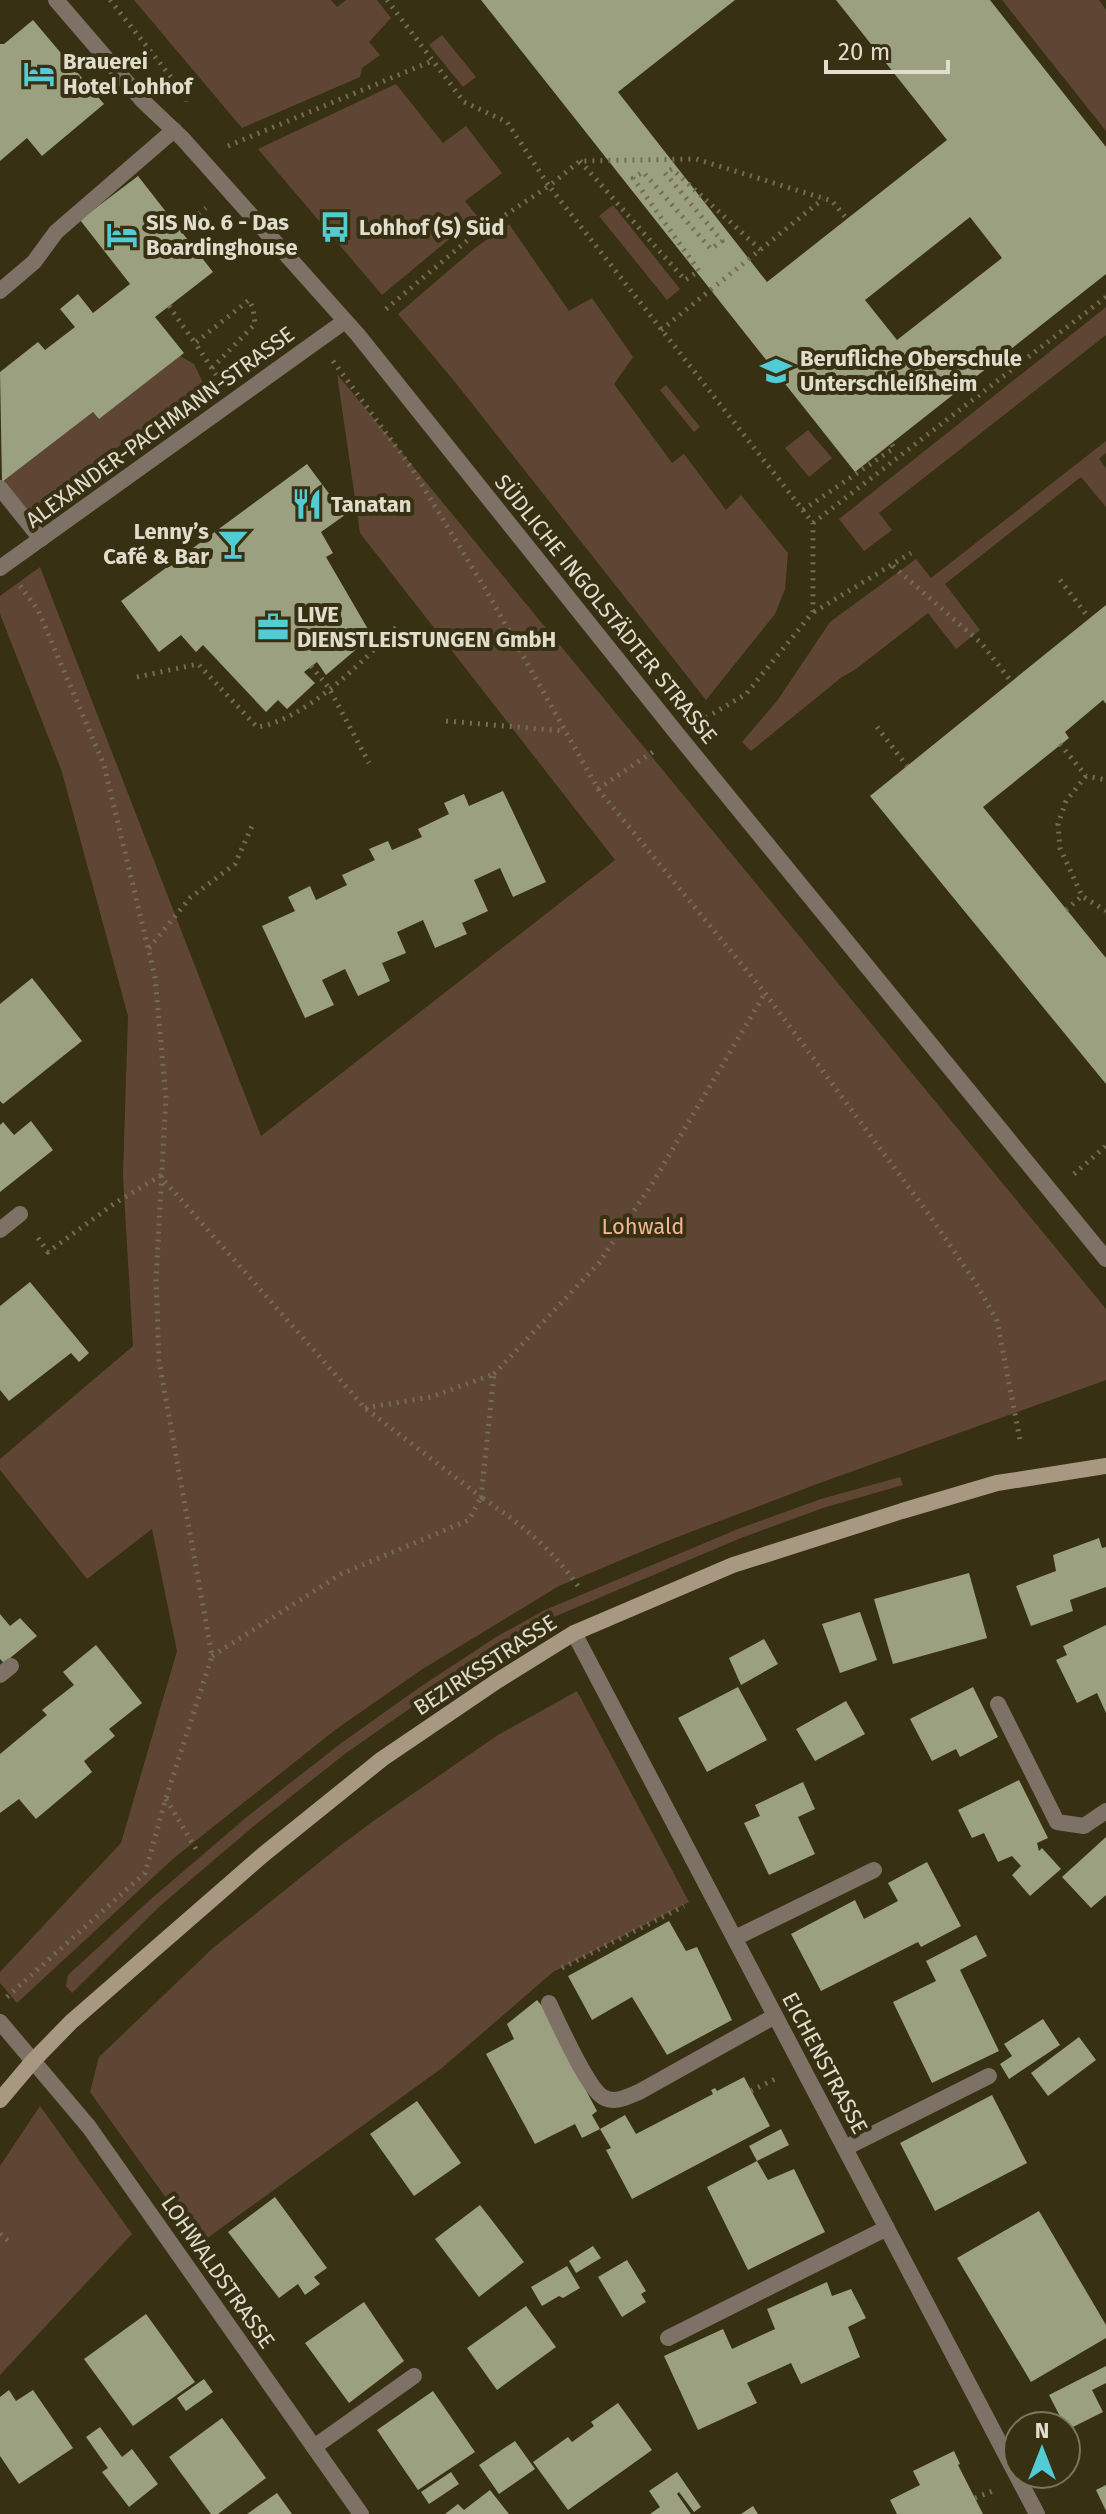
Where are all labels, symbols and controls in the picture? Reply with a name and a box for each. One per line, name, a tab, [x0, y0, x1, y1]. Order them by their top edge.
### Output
scale bar	[826, 24, 948, 74]
text: 20 m	[838, 38, 890, 66]
place label: Brauerei Hotel Lohhof	[63, 48, 194, 100]
hotel icon: Brauerei Hotel Lohhof	[22, 57, 56, 91]
place label: SIS No. 6 - Das Boardinghouse	[146, 209, 298, 261]
bus stop icon: Lohhof (S) Süd	[318, 210, 352, 244]
place label: Lohhof (S) Süd	[359, 214, 504, 241]
hotel icon: SIS No. 6 - Das Boardinghouse	[105, 218, 139, 252]
street label: ALEXANDER-PACHMANN-STRASSE	[20, 320, 300, 534]
place label: Berufliche Oberschule Unterschleißheim	[800, 345, 1022, 397]
school or university icon: Berufliche Oberschule Unterschleißheim	[759, 354, 793, 388]
street label: SÜDLICHE INGOLSTÄDTER STRASSE	[489, 469, 723, 749]
restaurant icon: Tanatan	[290, 487, 324, 521]
place label: Tanatan	[331, 491, 412, 518]
place label: Lenny’s Café & Bar	[103, 518, 209, 570]
bar icon: Lenny’s Café & Bar	[216, 527, 250, 561]
place label: LIVE DIENSTLEISTUNGEN GmbH	[297, 601, 556, 653]
office icon: LIVE DIENSTLEISTUNGEN GmbH	[256, 610, 290, 644]
park label: Lohwald	[602, 1213, 684, 1240]
street label: BEZIRKSSTRASSE	[408, 1609, 562, 1721]
street label: EICHENSTRASSE	[776, 1988, 874, 2138]
street label: LOHWALDSTRASSE	[155, 2190, 281, 2354]
north arrow	[1002, 2410, 1082, 2490]
text: N	[1035, 2417, 1049, 2444]

